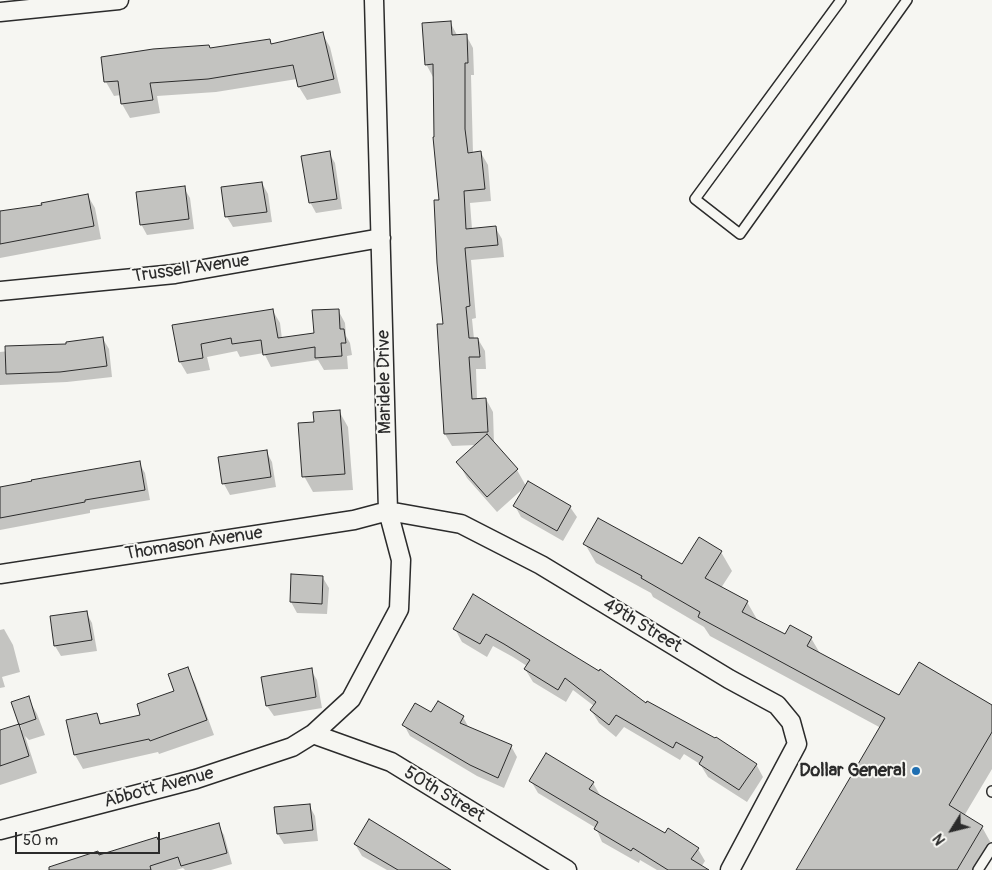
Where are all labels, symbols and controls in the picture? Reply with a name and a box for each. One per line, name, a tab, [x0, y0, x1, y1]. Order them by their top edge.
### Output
street label: Trussell Avenue	[131, 250, 251, 288]
street label: Maridele Drive	[373, 330, 397, 434]
street label: Thomason Avenue	[124, 522, 264, 566]
street label: 49th Street	[599, 594, 685, 658]
place label: Dollar General	[799, 760, 906, 782]
street label: 50th Street	[400, 762, 488, 828]
street label: Abbott Avenue	[102, 763, 216, 813]
marker: Dollar General	[910, 765, 922, 777]
north arrow	[927, 805, 977, 855]
scale bar	[18, 822, 162, 854]
text: N	[930, 830, 949, 848]
text: 50 m	[23, 831, 58, 850]

